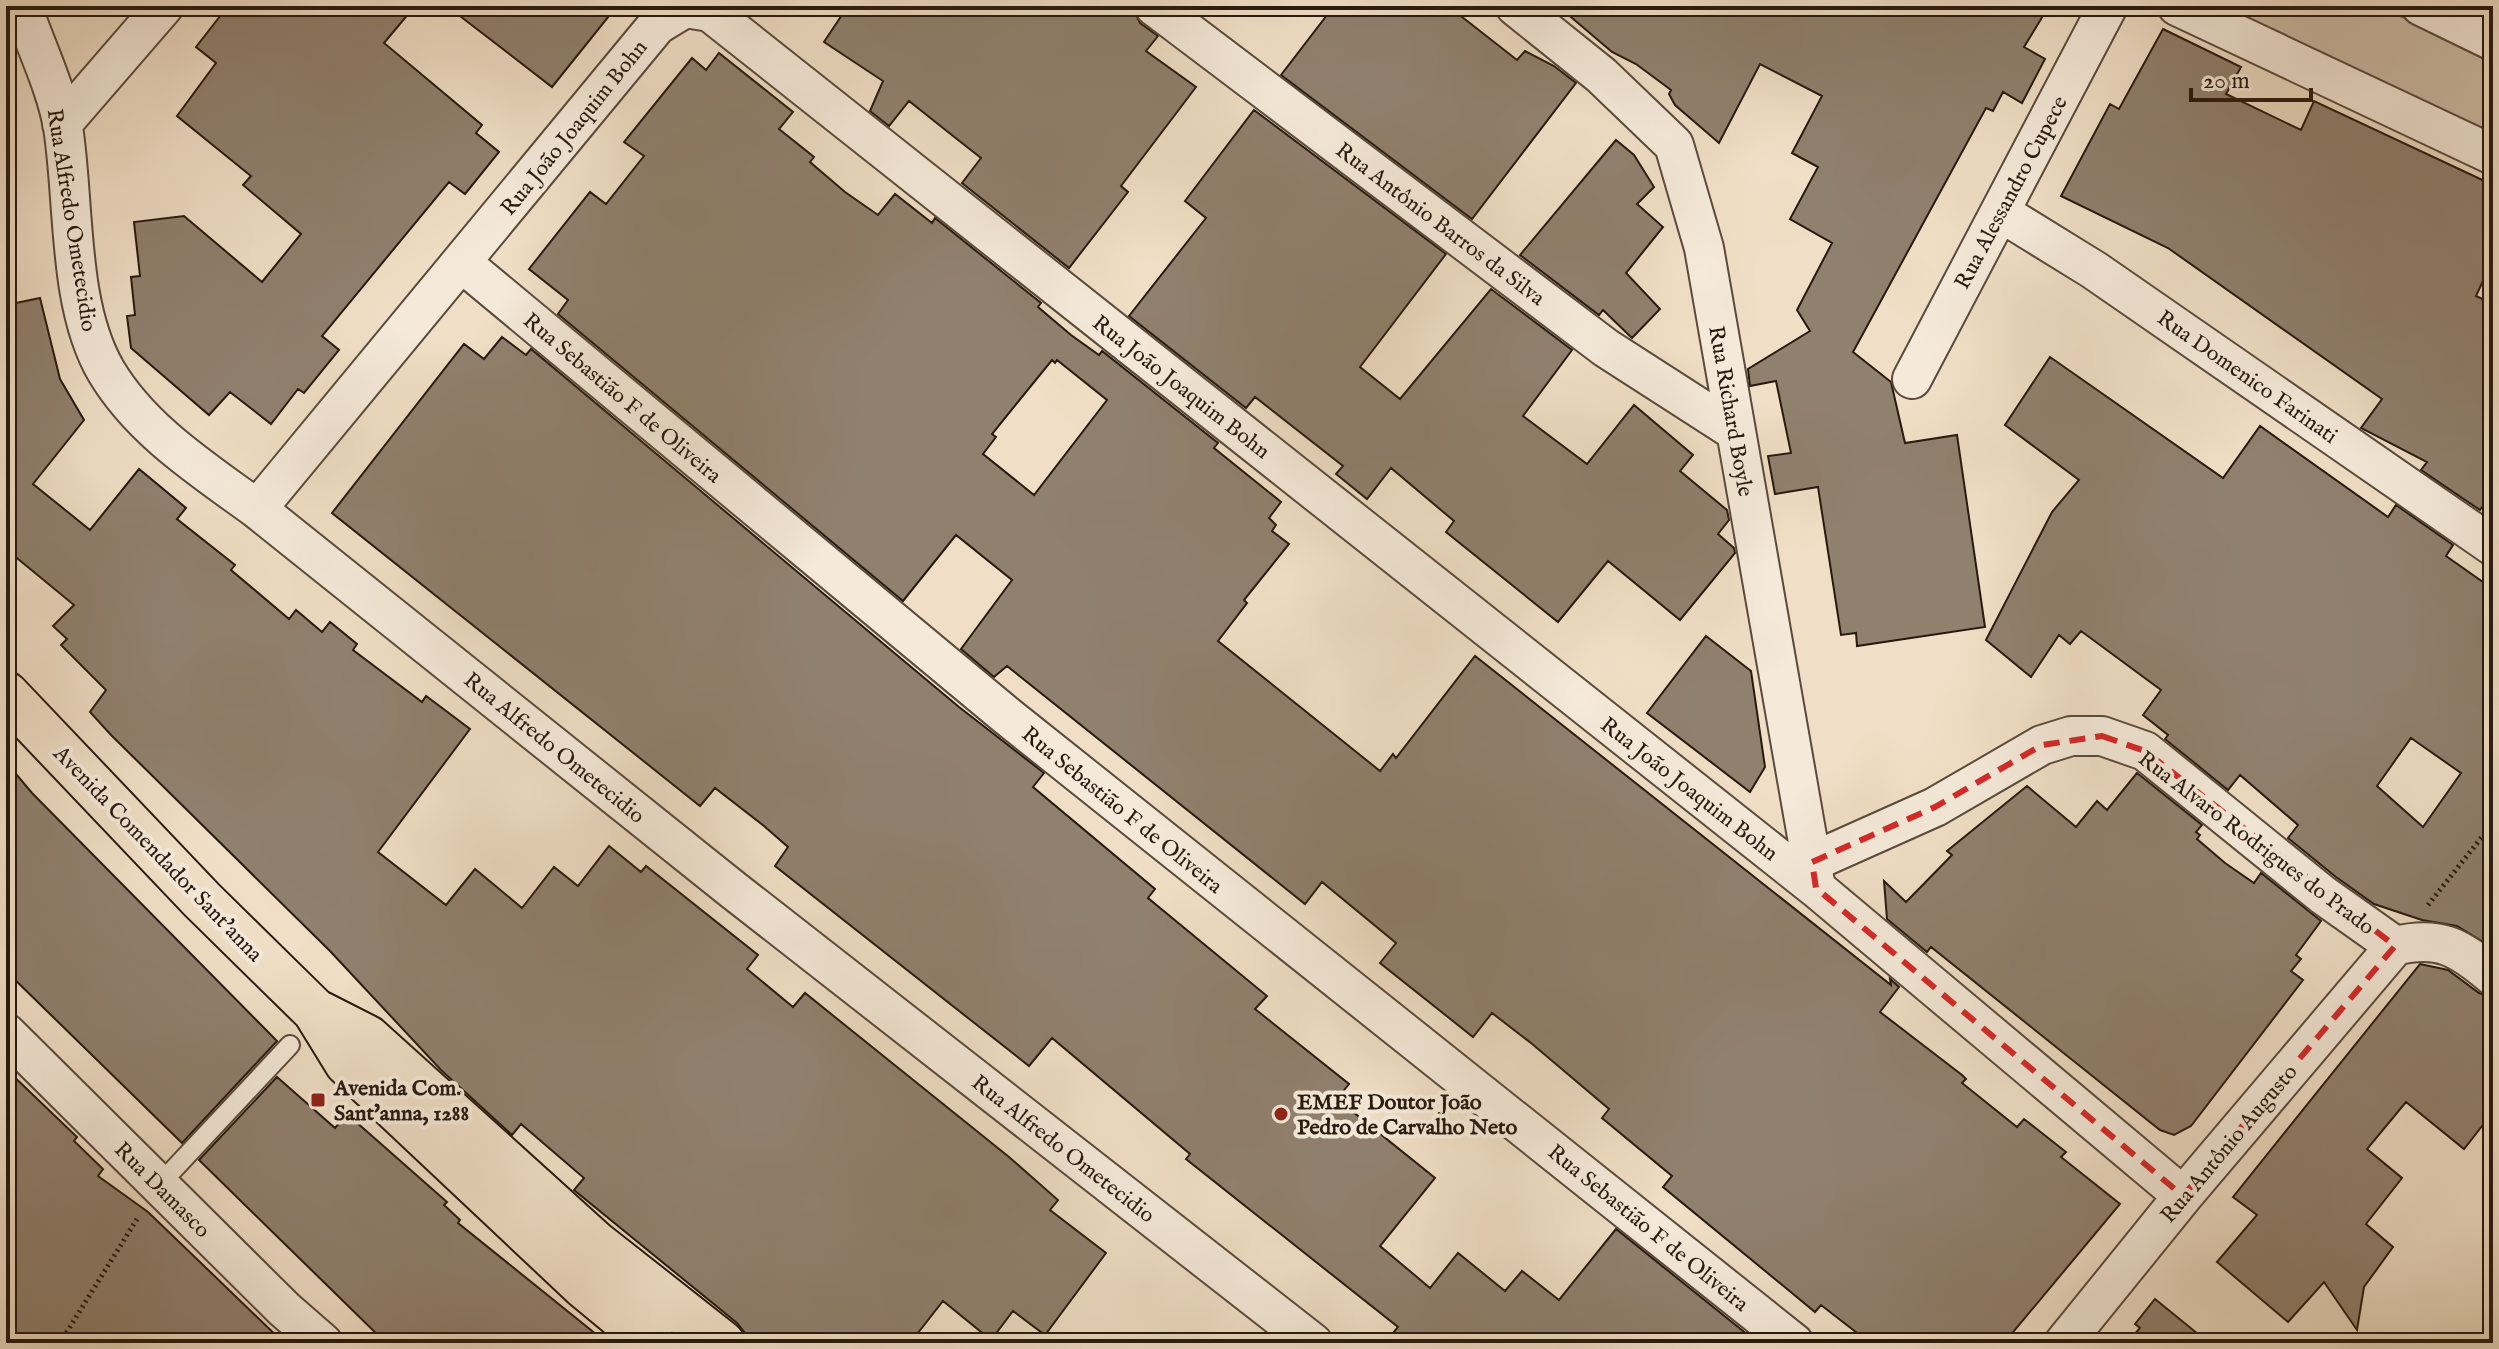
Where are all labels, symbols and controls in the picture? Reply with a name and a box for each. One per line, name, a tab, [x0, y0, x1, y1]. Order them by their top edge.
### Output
street label: Rua João Joaquim Bohn	[495, 34, 654, 222]
scale bar	[2191, 52, 2311, 102]
text: 20 m	[2203, 66, 2250, 97]
street label: Rua Alessandro Cupece	[1949, 91, 2075, 294]
street label: Rua Alfredo Ometecidio	[40, 107, 102, 334]
street label: Rua Antônio Barros da Silva	[1330, 137, 1550, 313]
street label: Rua Domenico Farinati	[2151, 305, 2343, 451]
street label: Rua Sebastião F de Oliveira	[517, 307, 727, 490]
street label: Rua João Joaquim Bohn	[1086, 309, 1276, 466]
street label: Rua Richard Boyle	[1701, 324, 1759, 499]
street label: Rua Alfredo Ometecidio	[457, 667, 650, 830]
street label: Rua João Joaquim Bohn	[1594, 711, 1784, 868]
street label: Rua Sebastião F de Oliveira	[1015, 721, 1228, 901]
street label: Avenida Comendador Sant'anna	[46, 740, 269, 969]
street label: Rua Alvaro Rodrigues do Prado	[2132, 745, 2380, 942]
street label: Rua Antônio Augusto	[2155, 1059, 2304, 1230]
street label: Rua Alfredo Ometecidio	[965, 1069, 1160, 1230]
place label: Avenida Com. Sant'anna, 1288	[333, 1075, 469, 1128]
place label: EMEF Doutor João Pedro de Carvalho Neto	[1297, 1089, 1517, 1142]
marker: Avenida Com. Sant'anna, 1288	[309, 1091, 327, 1109]
marker: EMEF Doutor João Pedro de Carvalho Neto	[1272, 1105, 1290, 1123]
street label: Rua Damasco	[107, 1136, 216, 1245]
street label: Rua Sebastião F de Oliveira	[1541, 1139, 1754, 1319]

